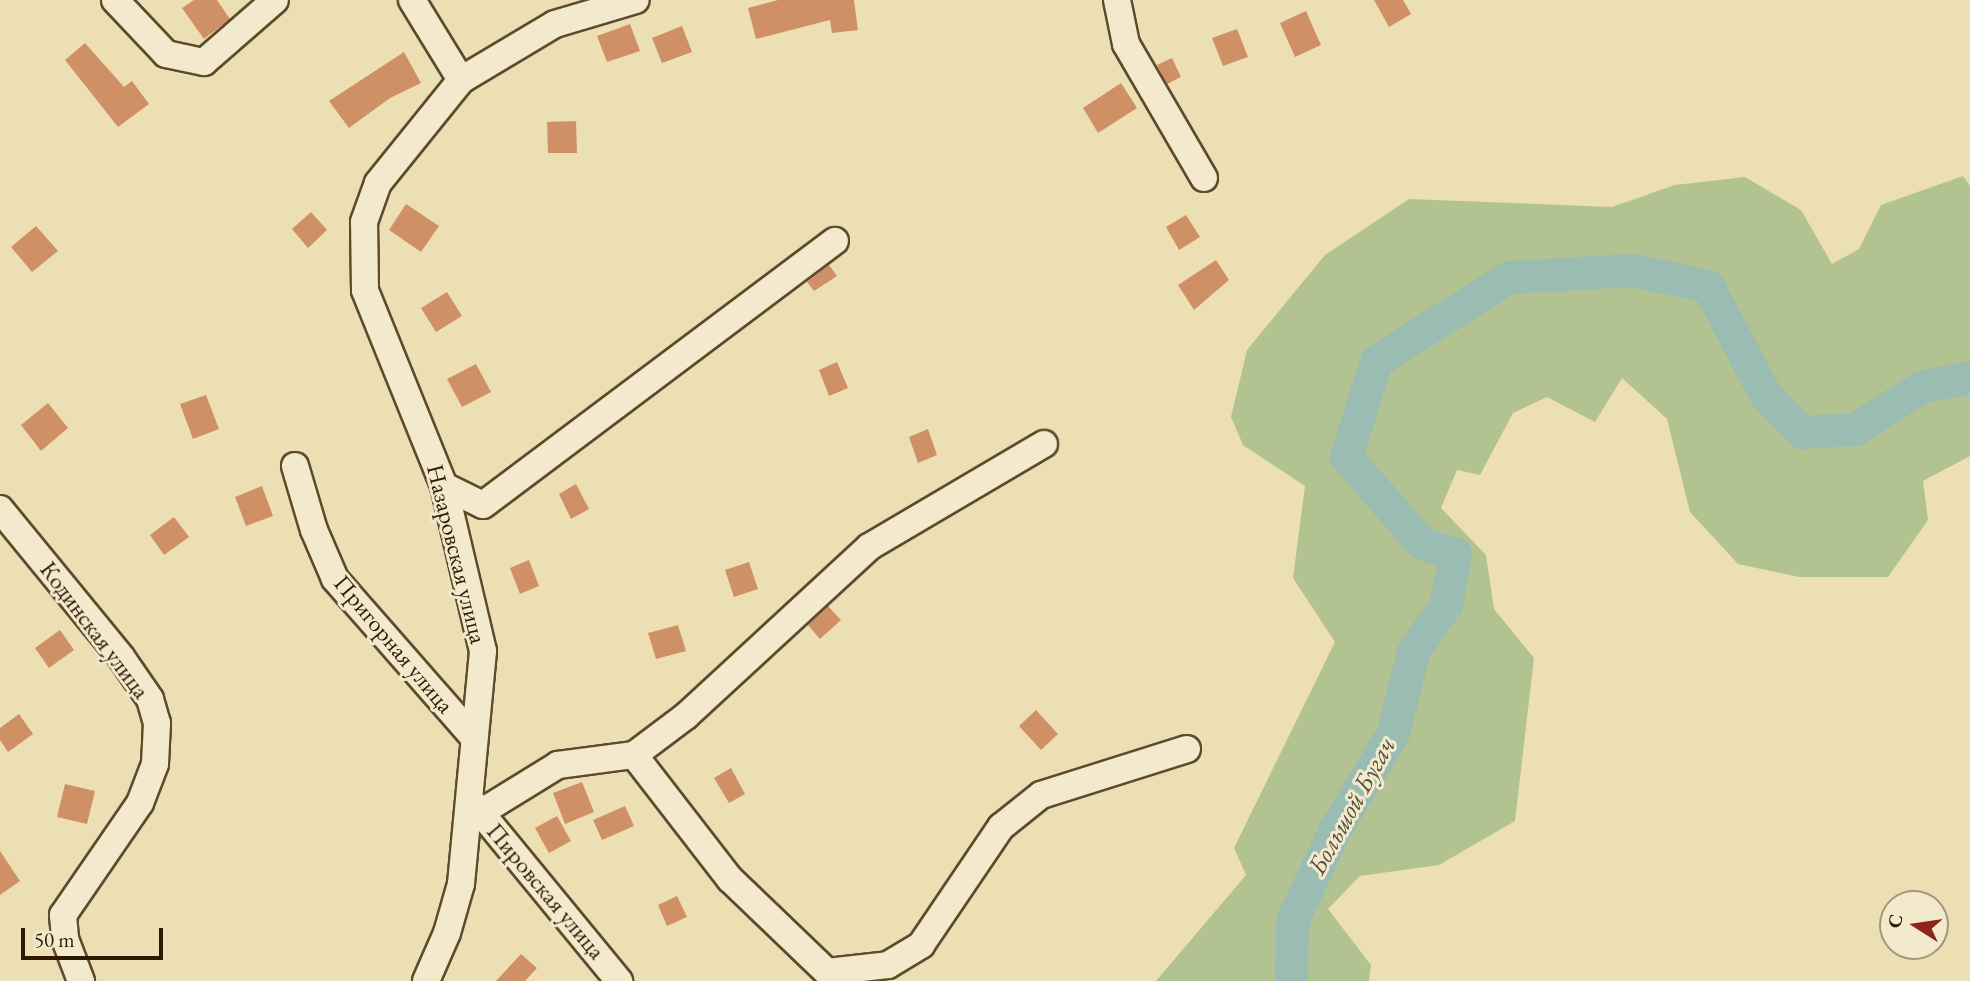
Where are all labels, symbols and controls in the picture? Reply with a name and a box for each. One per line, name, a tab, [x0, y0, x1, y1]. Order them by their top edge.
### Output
street label: Назаровская улица	[421, 461, 493, 647]
street label: Кодинская улица	[34, 556, 156, 704]
street label: Пригорная улица	[328, 569, 460, 719]
water label: Большой Бугач	[1301, 732, 1403, 880]
street label: Пировская улица	[481, 817, 611, 965]
north arrow	[1879, 890, 1949, 960]
text: С	[1881, 912, 1909, 930]
scale bar	[24, 914, 166, 958]
text: 50 m	[34, 926, 75, 953]

